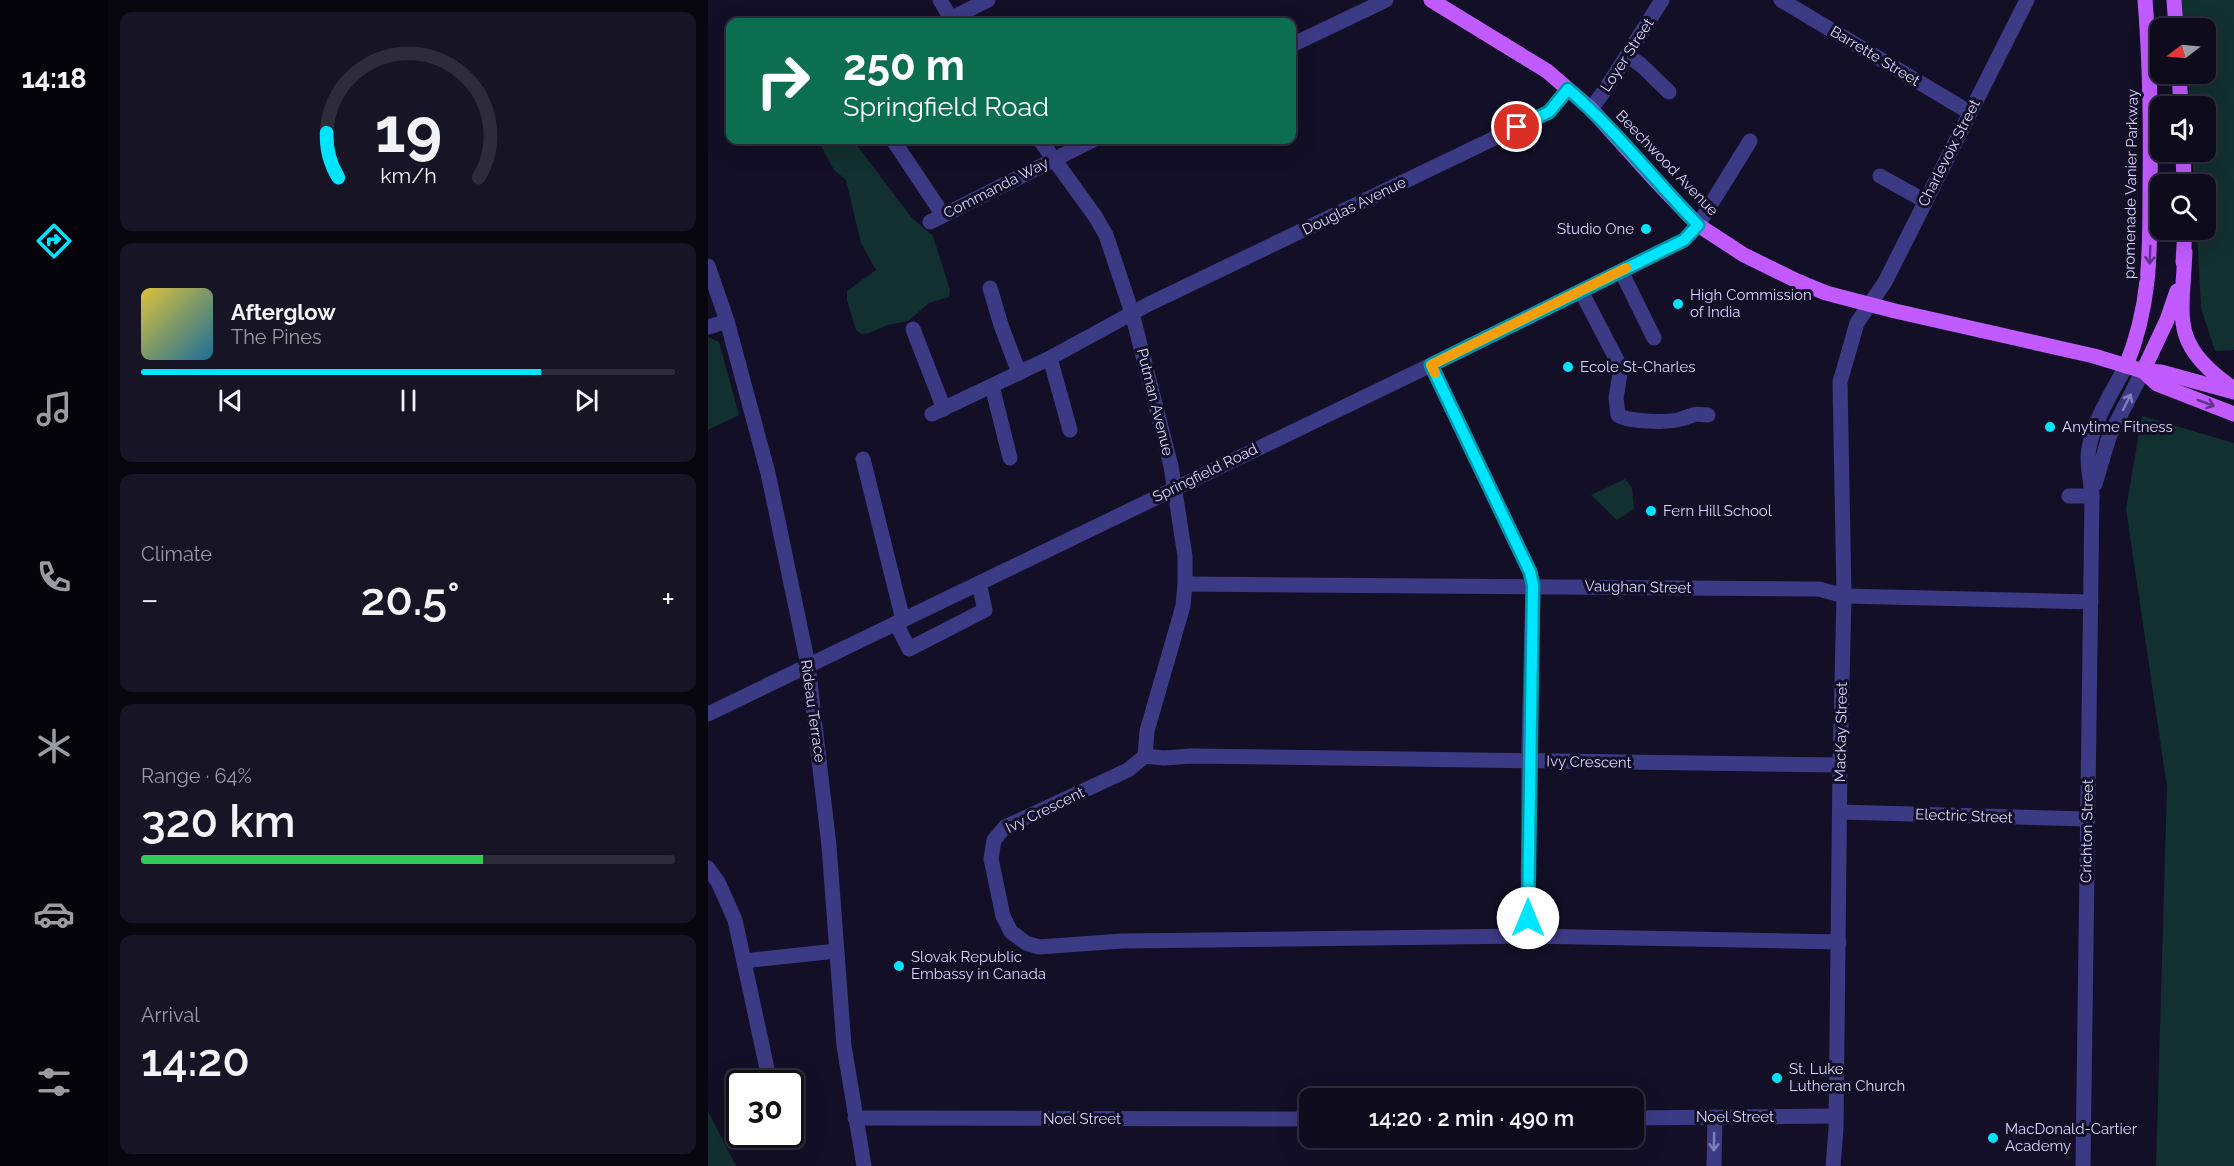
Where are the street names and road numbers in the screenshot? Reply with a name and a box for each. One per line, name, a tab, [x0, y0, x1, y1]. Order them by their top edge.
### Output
street label: Loyer Street	[1597, 15, 1657, 95]
street label: Barrette Street	[1827, 22, 1923, 90]
street label: promenade Vanier Parkway	[2120, 89, 2142, 279]
street label: Charlevoix Street	[1914, 96, 1984, 210]
street label: Beechwood Avenue	[1612, 107, 1722, 220]
street label: Commanda Way	[940, 154, 1052, 222]
street label: Douglas Avenue	[1299, 173, 1409, 239]
street label: Putman Avenue	[1133, 346, 1177, 458]
street label: Springfield Road	[1150, 440, 1260, 506]
street label: Vaughan Street	[1584, 577, 1692, 597]
street label: Rideau Terrace	[797, 658, 829, 764]
street label: MacKay Street	[1831, 682, 1851, 782]
street label: Ivy Crescent	[1546, 752, 1632, 772]
street label: Crichton Street	[2077, 779, 2097, 883]
street label: Ivy Crescent	[1003, 783, 1087, 837]
street label: Electric Street	[1915, 805, 2013, 827]
street label: Noel Street	[1696, 1108, 1774, 1126]
street label: Noel Street	[1043, 1110, 1121, 1128]

